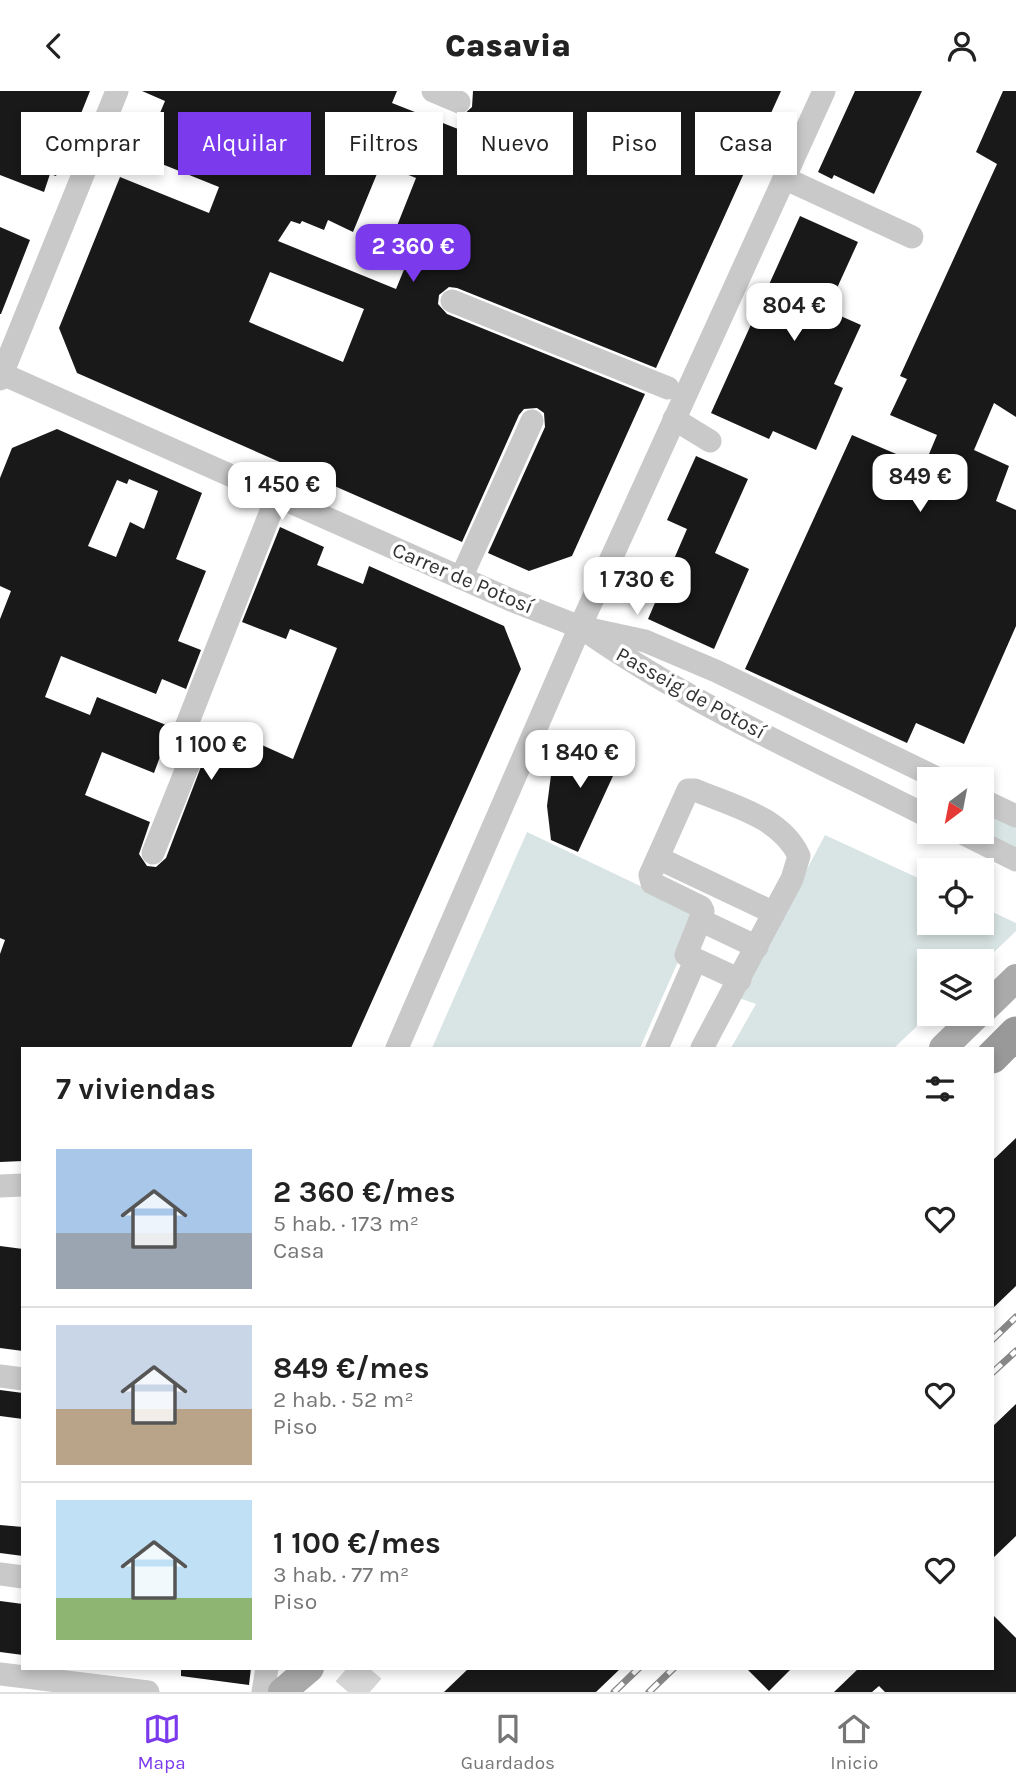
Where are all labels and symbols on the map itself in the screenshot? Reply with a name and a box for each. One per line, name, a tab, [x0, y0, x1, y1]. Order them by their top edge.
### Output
pin: 2 360 €	[348, 225, 478, 284]
pin: 804 €	[745, 283, 843, 343]
pin: 849 €	[871, 455, 969, 514]
pin: 1 450 €	[217, 463, 347, 522]
street label: Carrer de Potosí	[389, 537, 538, 619]
pin: 1 730 €	[572, 557, 702, 617]
street label: Passeig de Potosí	[612, 642, 771, 744]
pin: 1 100 €	[146, 723, 276, 782]
pin: 1 840 €	[515, 731, 645, 790]
north arrow	[917, 767, 994, 843]

